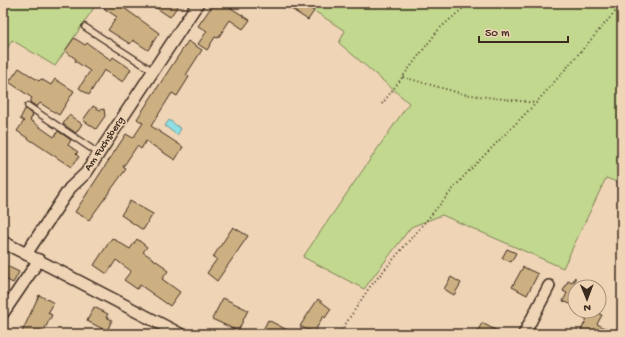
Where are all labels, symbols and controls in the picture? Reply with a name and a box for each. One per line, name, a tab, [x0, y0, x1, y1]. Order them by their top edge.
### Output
scale bar	[479, 18, 568, 44]
text: 50 m	[485, 27, 510, 41]
street label: Am Fuchsberg	[82, 115, 128, 173]
north arrow	[567, 279, 607, 319]
text: N	[583, 301, 591, 313]

